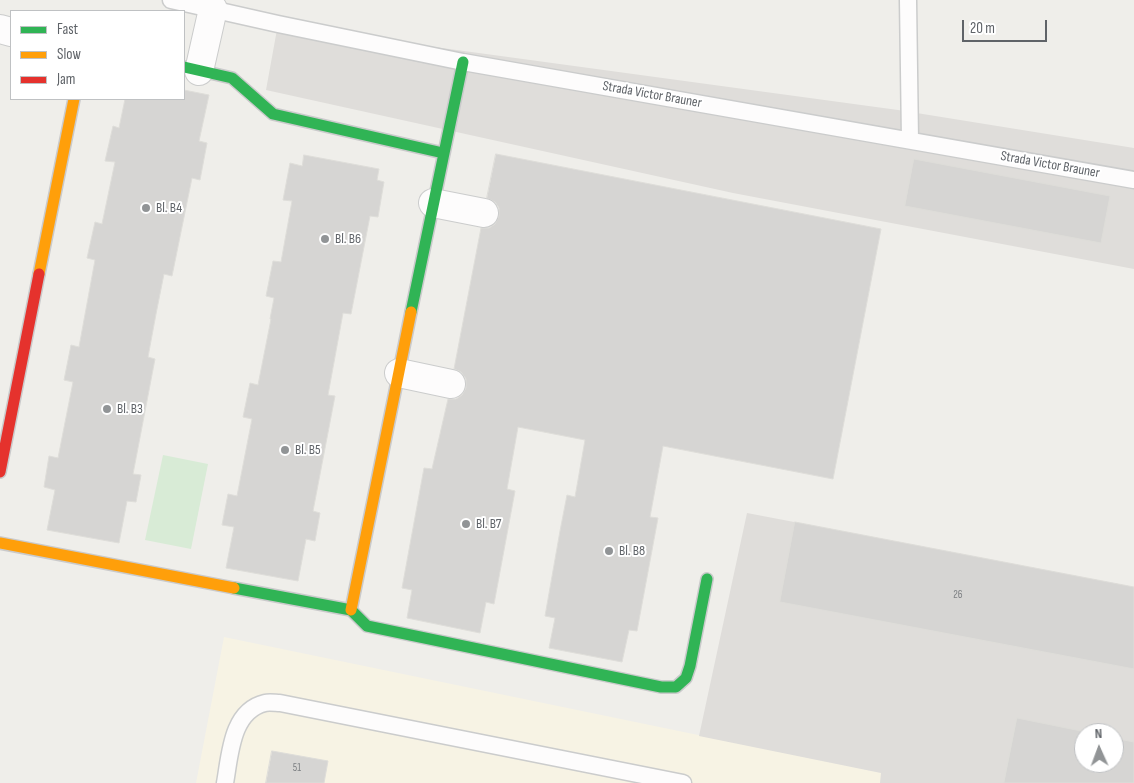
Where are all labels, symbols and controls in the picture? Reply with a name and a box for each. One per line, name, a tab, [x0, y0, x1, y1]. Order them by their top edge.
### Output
legend	[10, 10, 185, 100]
scale bar	[964, 10, 1049, 42]
text: 20 m	[970, 19, 995, 38]
text: Fast	[57, 20, 78, 39]
text: Slow	[57, 45, 81, 64]
text: Jam	[57, 70, 75, 89]
street label: Strada Victor Brauner	[601, 78, 703, 112]
street label: Strada Victor Brauner	[999, 148, 1101, 182]
place label: Bl. B4	[156, 200, 182, 216]
marker: Bl. B4	[140, 202, 152, 214]
place label: Bl. B6	[335, 231, 361, 247]
marker: Bl. B6	[319, 233, 331, 245]
place label: Bl. B3	[117, 401, 143, 417]
marker: Bl. B3	[101, 403, 113, 415]
place label: Bl. B5	[295, 442, 321, 458]
marker: Bl. B5	[279, 444, 291, 456]
place label: Bl. B7	[476, 516, 501, 532]
marker: Bl. B7	[460, 518, 472, 530]
place label: Bl. B8	[619, 543, 645, 559]
marker: Bl. B8	[603, 545, 615, 557]
house number: 26	[953, 588, 963, 602]
north arrow	[1074, 723, 1124, 773]
text: N	[1094, 725, 1103, 742]
house number: 51	[293, 761, 301, 775]

